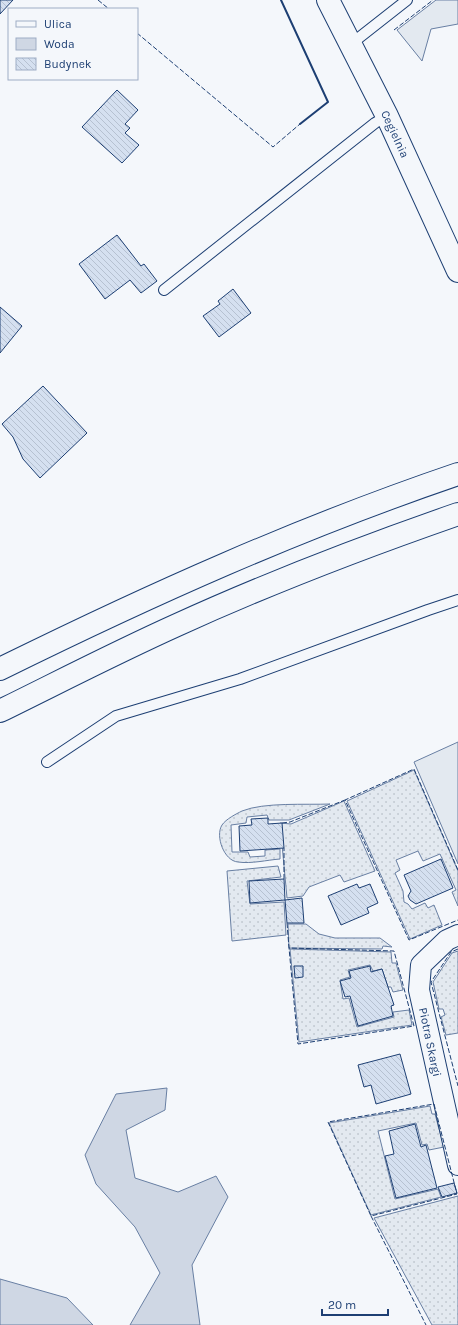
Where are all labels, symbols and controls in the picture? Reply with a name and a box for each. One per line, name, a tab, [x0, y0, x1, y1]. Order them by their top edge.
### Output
legend	[8, 8, 138, 80]
text: Ulica	[44, 17, 72, 31]
text: Woda	[44, 37, 75, 51]
text: Budynek	[44, 57, 92, 71]
street label: Cegielnia	[378, 108, 412, 160]
street label: Piotra Skargi	[416, 1006, 444, 1078]
scale bar	[322, 1291, 388, 1317]
text: 20 m	[328, 1298, 356, 1312]

